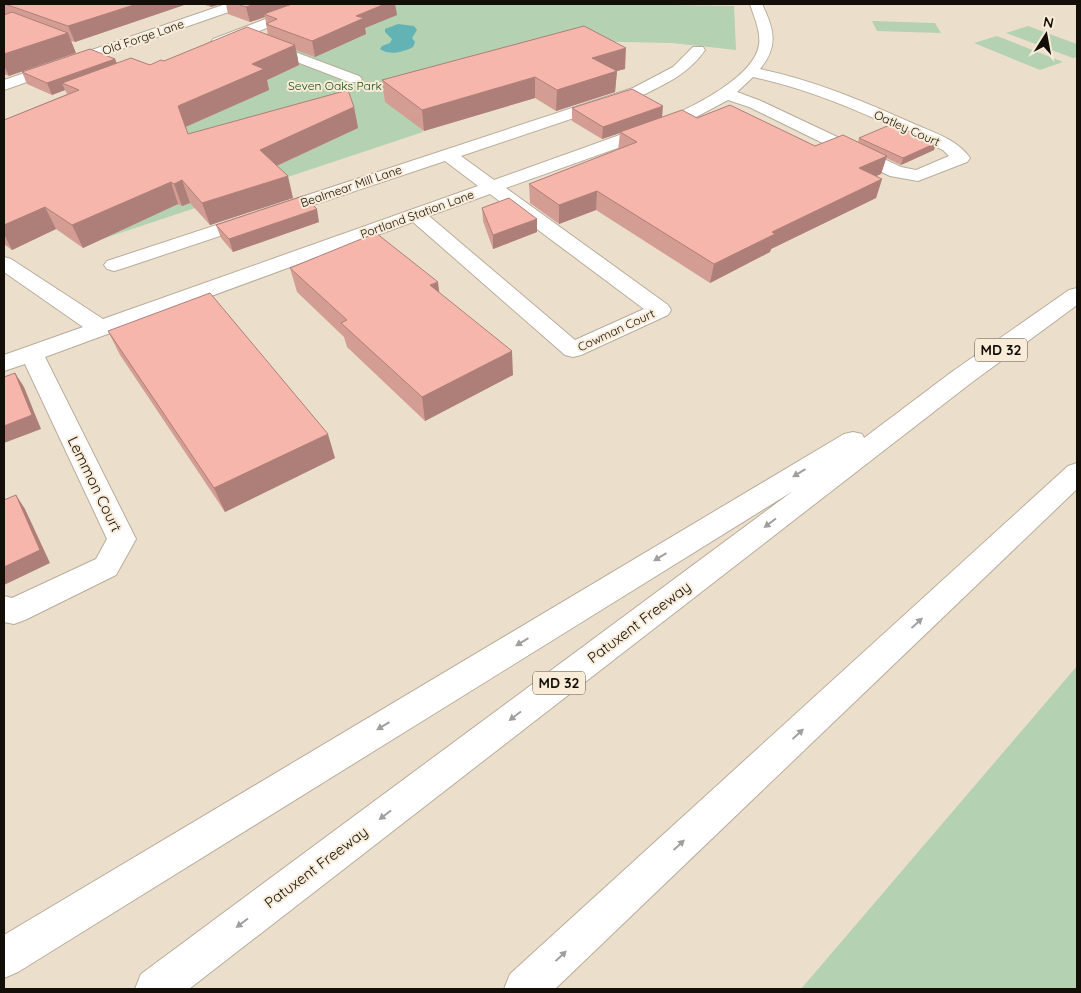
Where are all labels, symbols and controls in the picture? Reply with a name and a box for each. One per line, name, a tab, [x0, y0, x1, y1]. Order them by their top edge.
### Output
north arrow	[1021, 10, 1071, 60]
text: N	[1042, 12, 1055, 32]
street label: Old Forge Lane	[100, 16, 186, 58]
park label: Seven Oaks Park	[288, 78, 382, 93]
street label: Oatley Court	[872, 107, 942, 149]
street label: Bealmear Mill Lane	[298, 162, 404, 210]
street label: Portland Station Lane	[358, 186, 476, 242]
street label: Cowman Court	[575, 306, 657, 354]
road number: MD 32	[975, 338, 1027, 362]
street label: Lemmon Court	[64, 433, 126, 535]
one-way arrow	[793, 468, 806, 477]
one-way arrow	[763, 518, 777, 528]
one-way arrow	[654, 553, 667, 562]
street label: Patuxent Freeway	[583, 577, 695, 667]
one-way arrow	[910, 617, 922, 629]
one-way arrow	[515, 637, 528, 646]
road number: MD 32	[533, 671, 585, 694]
one-way arrow	[509, 711, 522, 722]
one-way arrow	[376, 722, 389, 731]
one-way arrow	[792, 728, 804, 740]
one-way arrow	[379, 809, 392, 820]
street label: Patuxent Freeway	[260, 822, 372, 912]
one-way arrow	[673, 839, 685, 851]
one-way arrow	[236, 918, 249, 929]
one-way arrow	[554, 950, 566, 962]

